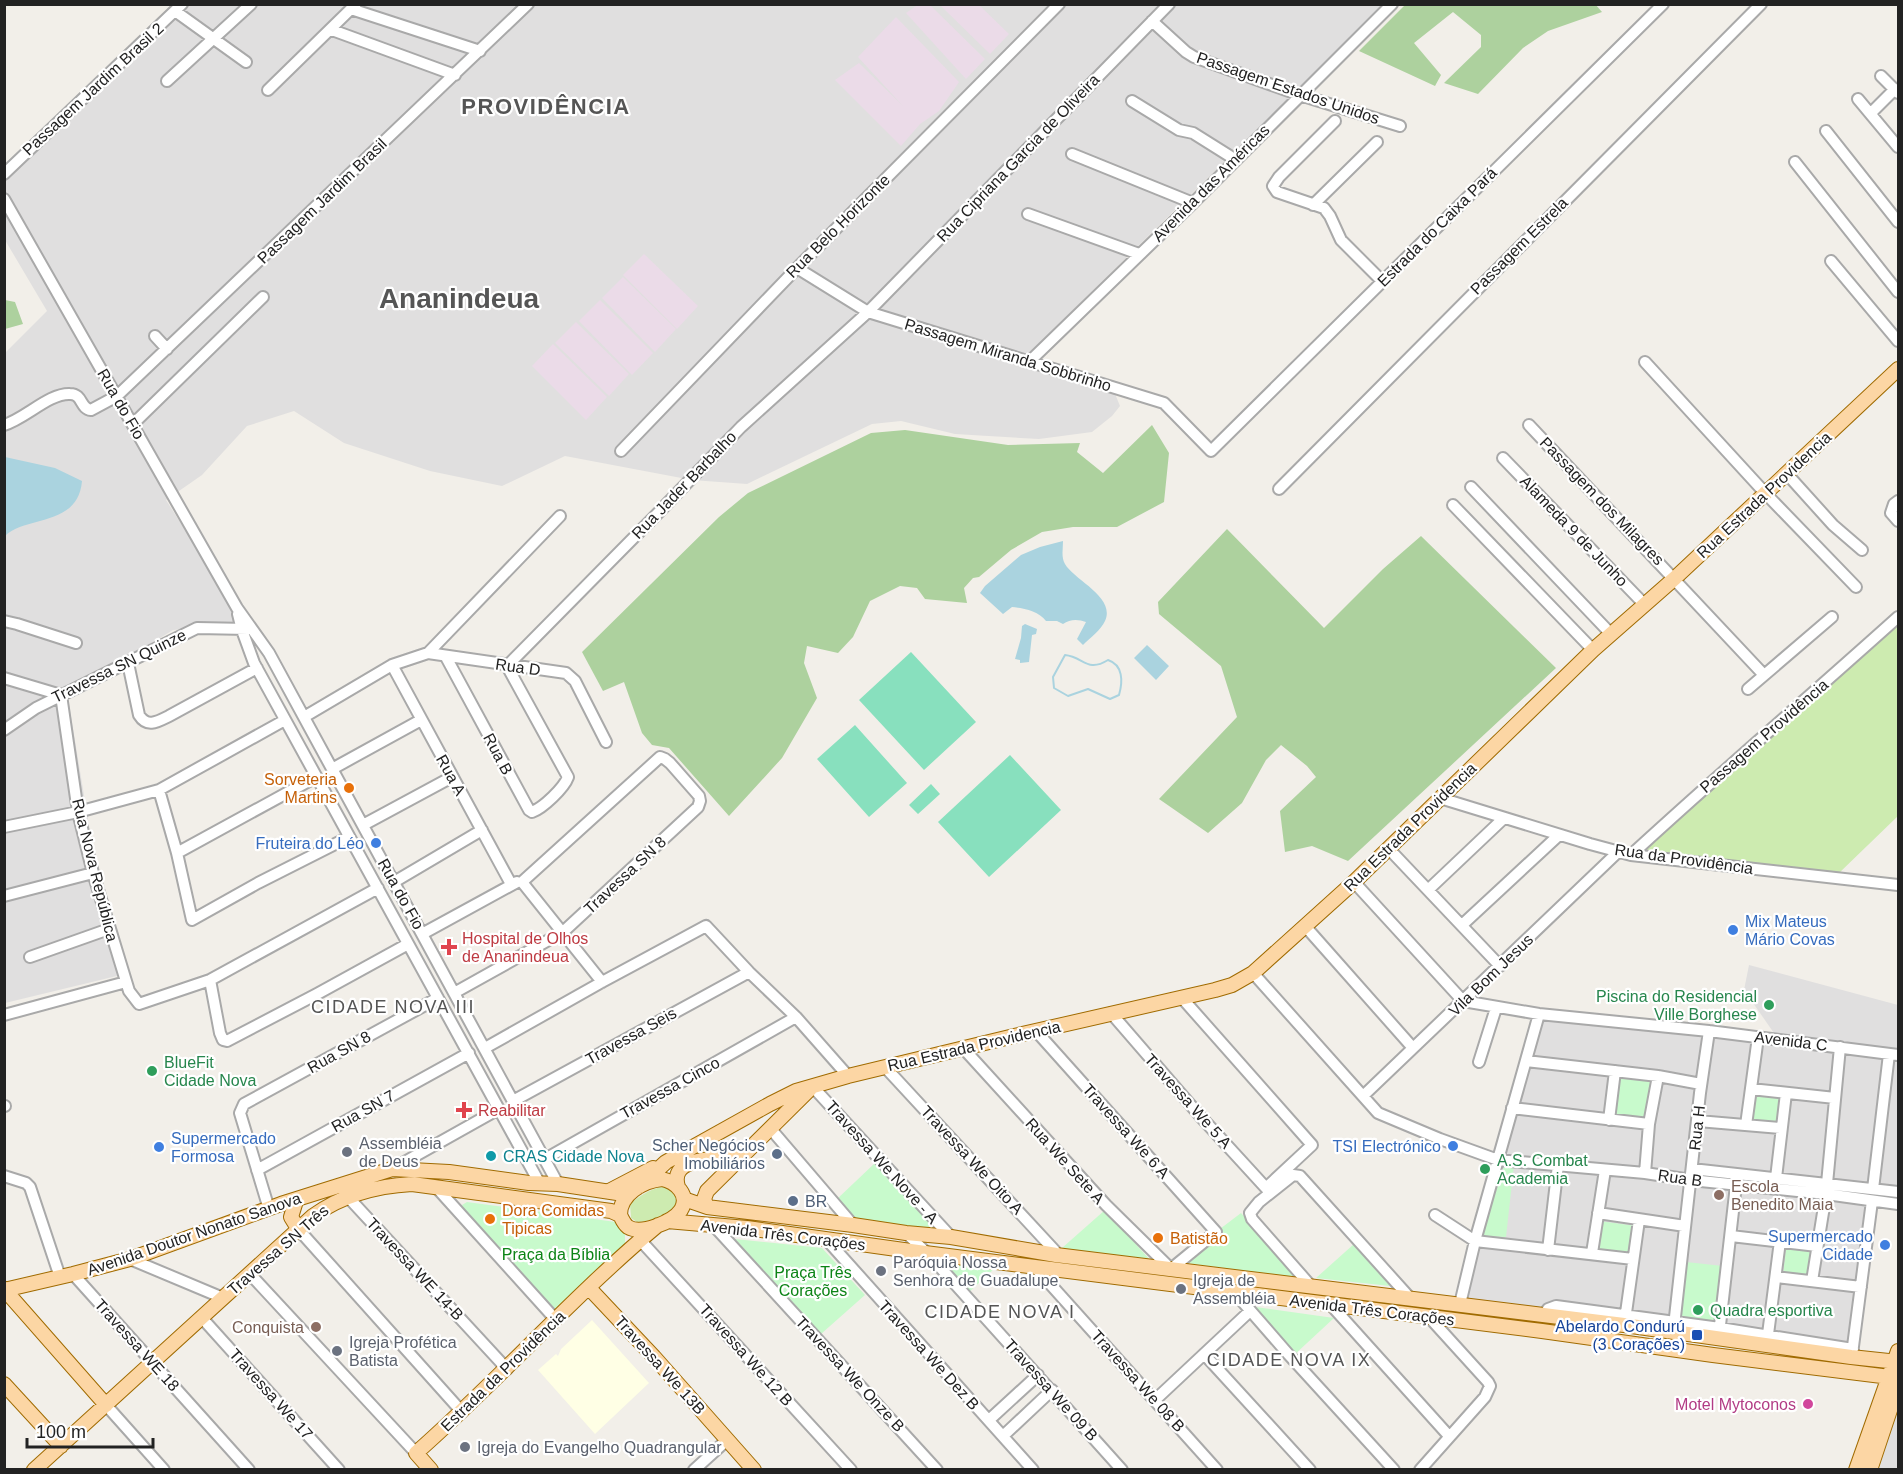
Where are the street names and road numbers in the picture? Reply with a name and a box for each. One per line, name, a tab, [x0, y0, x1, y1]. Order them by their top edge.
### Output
street label: Passagem Jardim Brasil 2	[19, 19, 167, 159]
street label: Passagem Estados Unidos	[1194, 49, 1382, 127]
street label: Rua Cipriana Garcia de Oliveira	[933, 71, 1103, 245]
street label: Avenida das Américas	[1149, 121, 1273, 245]
street label: Passagem Jardim Brasil	[254, 135, 390, 267]
street label: Estrada do Caixa Pará	[1374, 164, 1500, 290]
street label: Rua Belo Horizonte	[783, 171, 893, 281]
street label: Passagem Estrela	[1467, 194, 1571, 298]
street label: Passagem Miranda Sobbrinho	[903, 315, 1113, 395]
street label: Rua do Fio	[94, 366, 148, 442]
street label: Rua Jader Barbalho	[628, 428, 740, 542]
street label: Rua Estrada Providencia	[1693, 428, 1835, 562]
street label: Passagem dos Milagres	[1537, 434, 1667, 568]
street label: Alameda 9 de Junho	[1517, 472, 1631, 590]
street label: Travessa SN Quinze	[49, 626, 189, 706]
street label: Rua D	[494, 655, 542, 679]
street label: Passagem Providência	[1697, 676, 1831, 796]
street label: Rua B	[480, 730, 516, 778]
street label: Rua A	[433, 752, 469, 798]
street label: Rua Estrada Providencia	[1340, 759, 1480, 895]
street label: Rua Nova República	[69, 797, 121, 943]
street label: Travessa SN 8	[581, 833, 669, 917]
street label: Rua da Providência	[1614, 841, 1754, 877]
street label: Rua do Fio	[375, 856, 427, 932]
street label: Vila Bom Jesus	[1446, 931, 1536, 1019]
street label: Travessa Seis	[583, 1004, 679, 1068]
street label: Rua Estrada Providencia	[886, 1018, 1062, 1074]
street label: Rua SN 8	[305, 1028, 374, 1076]
street label: Avenida C	[1753, 1028, 1829, 1054]
street label: Travessa We 5 A	[1141, 1050, 1235, 1152]
street label: Travessa Cinco	[618, 1054, 723, 1122]
street label: Travessa We 6 A	[1079, 1080, 1173, 1182]
street label: Rua SN 7	[329, 1087, 398, 1135]
street label: Travessa We Nove - A	[822, 1097, 942, 1227]
street label: Travessa We Oito A	[918, 1102, 1027, 1218]
street label: Rua H	[1686, 1105, 1708, 1151]
street label: Rua We Sete A	[1022, 1115, 1108, 1207]
street label: Rua B	[1657, 1166, 1703, 1190]
street label: Avenida Doutor Nonato Sanova	[85, 1189, 303, 1279]
street label: Travessa SN Três	[224, 1202, 332, 1298]
street label: Travessa WE 14-B	[363, 1214, 467, 1324]
street label: Avenida Três Corações	[700, 1216, 866, 1254]
street label: Avenida Três Corações	[1289, 1291, 1455, 1329]
street label: Travessa WE 18	[91, 1296, 183, 1394]
street label: Travessa We Dez B	[875, 1297, 983, 1413]
street label: Travessa We 12 B	[696, 1301, 796, 1409]
street label: Estrada da Providência	[438, 1307, 568, 1435]
street label: Travessa We 13B	[611, 1312, 709, 1418]
street label: Travessa We Onze B	[792, 1313, 908, 1435]
street label: Travessa We 08 B	[1088, 1327, 1188, 1435]
street label: Travessa We 09 B	[1001, 1336, 1101, 1444]
street label: Travessa We 17	[226, 1345, 316, 1443]

